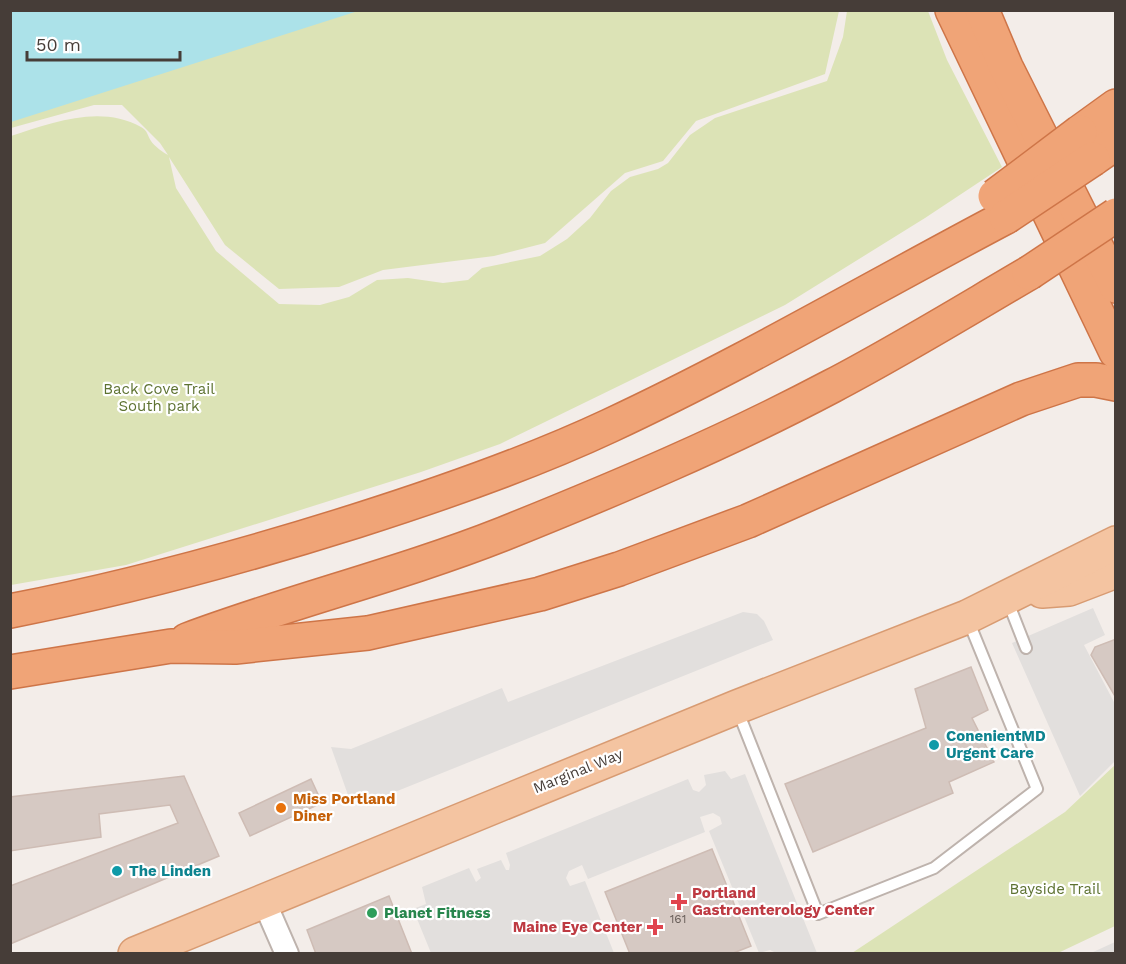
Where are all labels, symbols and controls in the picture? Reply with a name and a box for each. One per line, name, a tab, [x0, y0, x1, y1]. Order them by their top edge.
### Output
scale bar	[27, 24, 180, 62]
text: 50 m	[36, 34, 81, 55]
park label: Back Cove Trail South park	[103, 380, 215, 415]
place label: ConenientMD Urgent Care	[946, 727, 1046, 762]
marker: ConenientMD Urgent Care	[927, 738, 941, 752]
street label: Marginal Way	[531, 745, 626, 797]
place label: Miss Portland Diner	[293, 790, 395, 825]
marker: Miss Portland Diner	[274, 801, 288, 815]
place label: The Linden	[129, 862, 211, 880]
marker: The Linden	[110, 864, 124, 878]
park label: Bayside Trail	[1009, 880, 1101, 898]
place label: Portland Gastroenterology Center	[692, 884, 875, 919]
marker: Portland Gastroenterology Center	[670, 893, 688, 911]
place label: Planet Fitness	[384, 904, 491, 922]
marker: Planet Fitness	[365, 906, 379, 920]
house number: 161	[670, 912, 686, 926]
place label: Maine Eye Center	[513, 918, 643, 936]
marker: Maine Eye Center	[646, 918, 664, 936]

